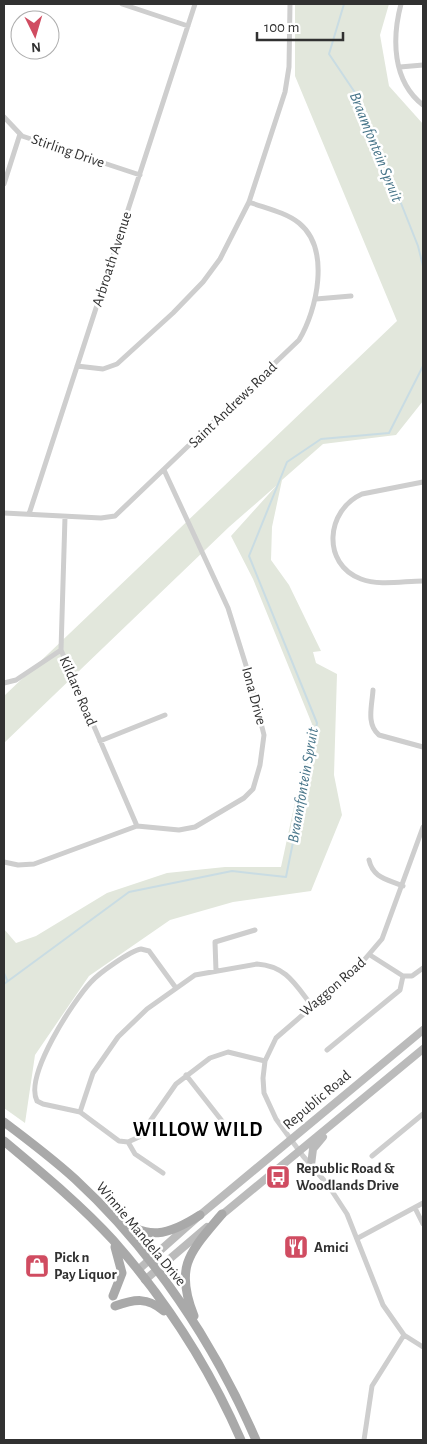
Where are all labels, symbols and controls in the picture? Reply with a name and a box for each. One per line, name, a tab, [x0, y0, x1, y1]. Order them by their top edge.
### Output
north arrow	[10, 10, 60, 60]
scale bar	[257, 10, 343, 42]
text: 100 m	[264, 20, 299, 35]
text: N	[31, 40, 42, 54]
water label: Braamfontein Spruit	[346, 90, 406, 205]
street label: Stirling Drive	[29, 131, 107, 171]
street label: Arbroath Avenue	[90, 210, 134, 308]
street label: Saint Andrews Road	[186, 359, 280, 451]
street label: Kildare Road	[57, 654, 99, 728]
street label: Iona Drive	[239, 665, 269, 727]
water label: Braamfontein Spruit	[285, 725, 322, 844]
street label: Waggon Road	[297, 954, 369, 1019]
street label: Republic Road	[280, 1067, 354, 1132]
district label: WILLOW WILD	[133, 1120, 263, 1140]
place label: Republic Road & Woodlands Drive	[296, 1161, 399, 1193]
bus stop icon: Republic Road & Woodlands Drive	[265, 1164, 291, 1190]
street label: Winnie Mandela Drive	[93, 1179, 189, 1289]
restaurant icon: Amici	[283, 1234, 309, 1260]
place label: Amici	[314, 1240, 349, 1255]
place label: Pick n Pay Liquor	[54, 1250, 117, 1282]
shop icon: Pick n Pay Liquor	[24, 1253, 50, 1279]

